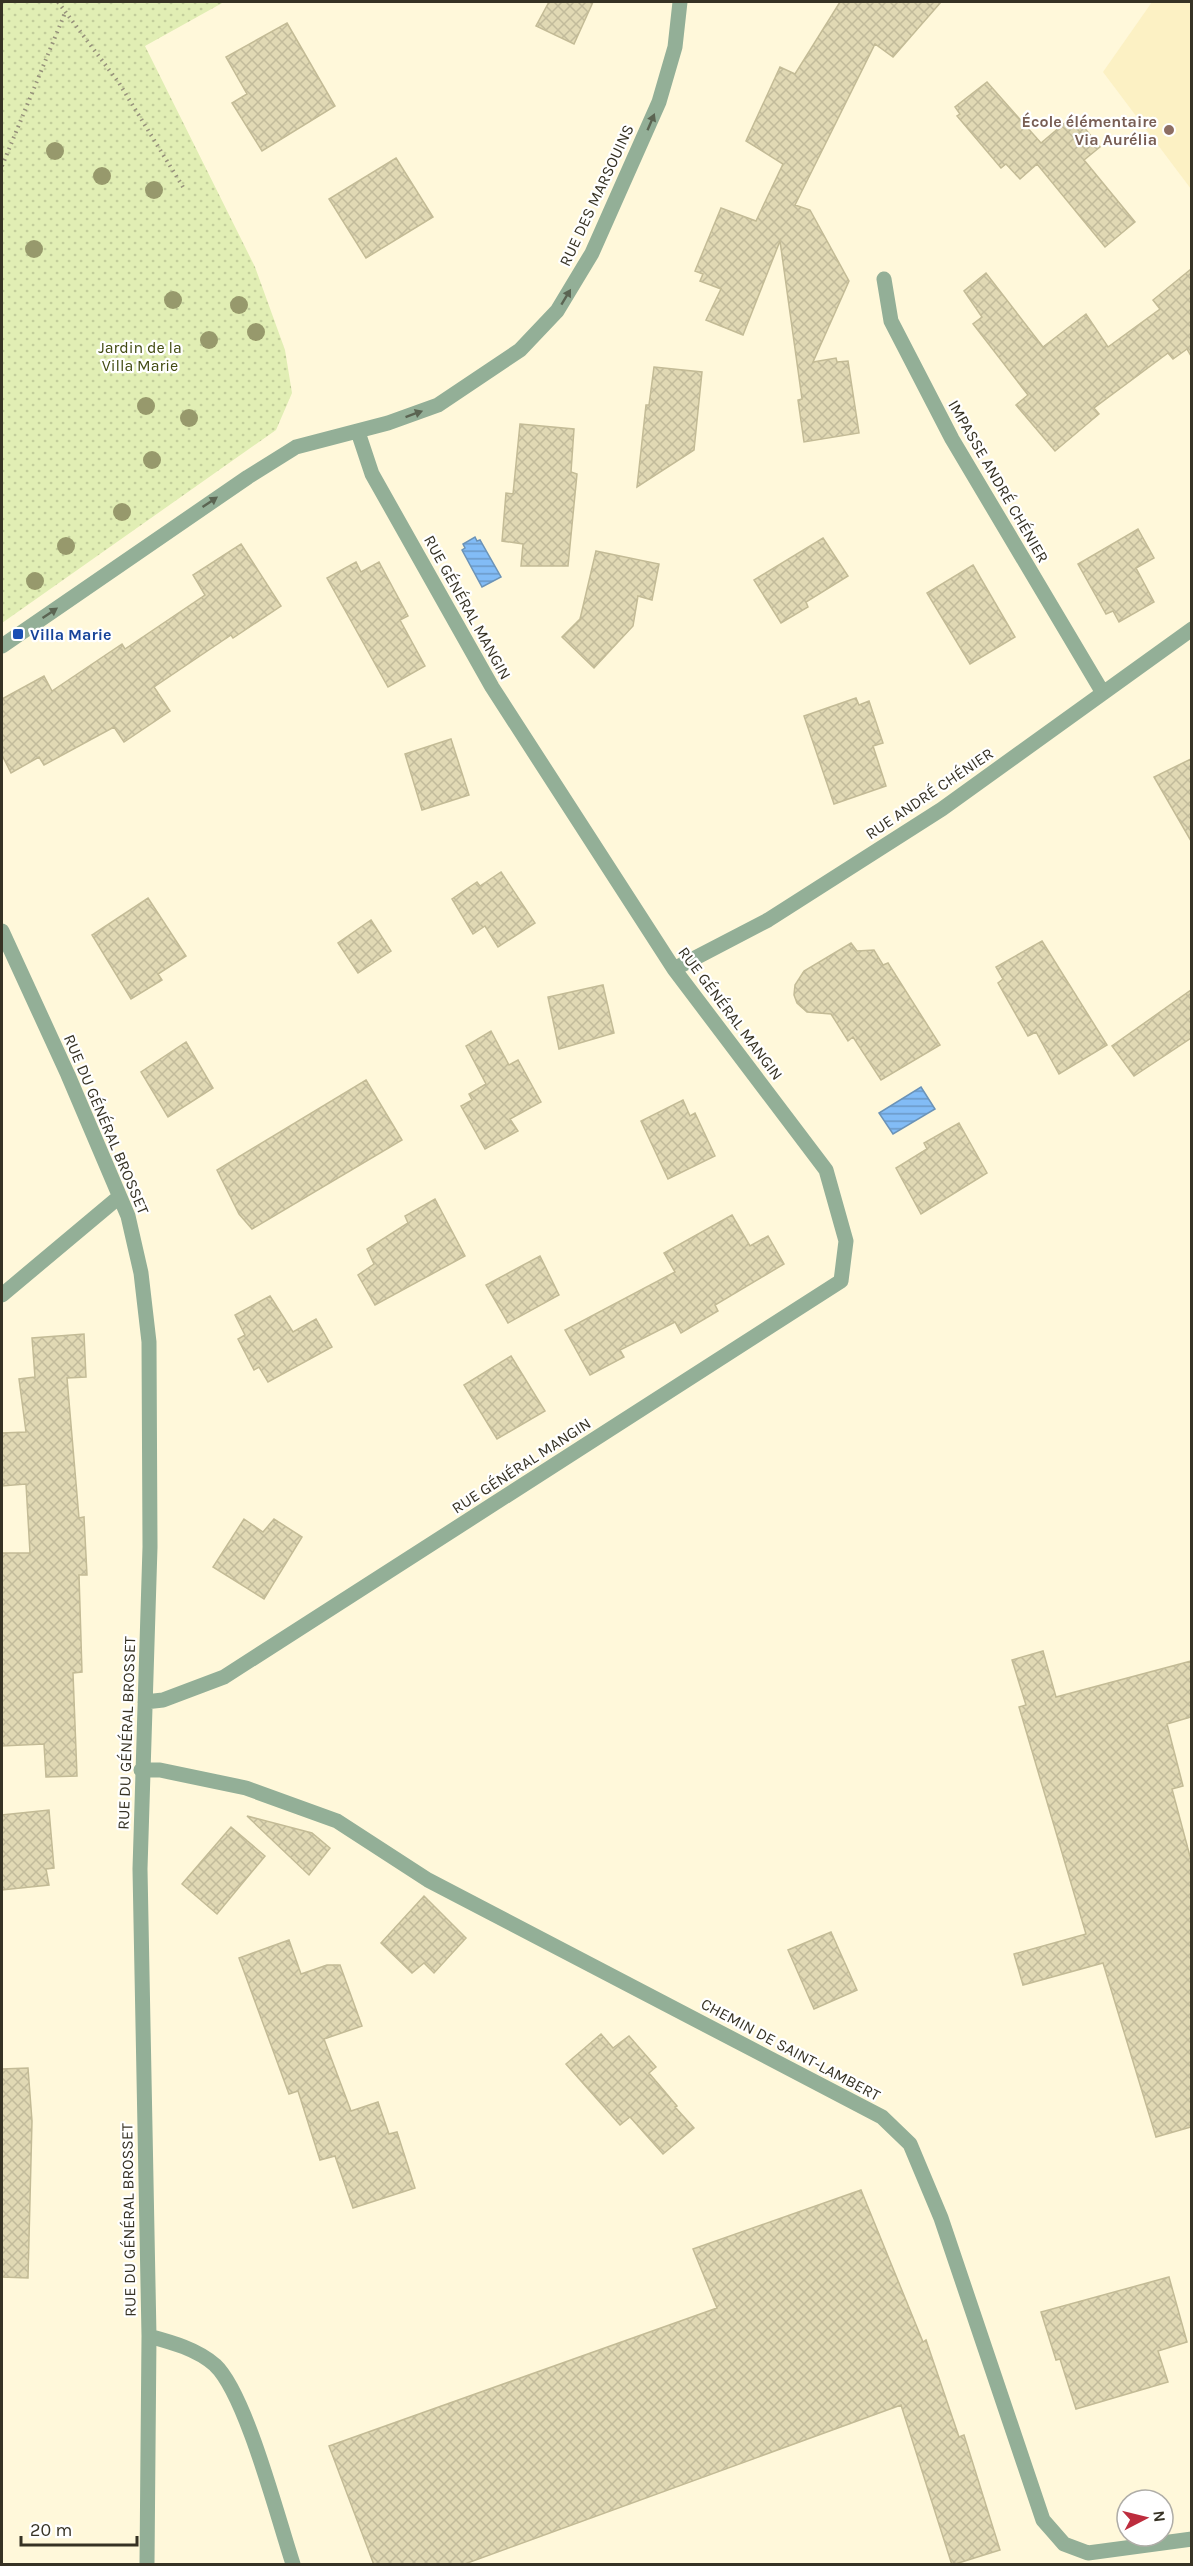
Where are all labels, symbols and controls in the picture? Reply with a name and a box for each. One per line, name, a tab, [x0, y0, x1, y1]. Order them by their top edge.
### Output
one-way arrow	[646, 112, 656, 130]
place label: École élémentaire Via Aurélia	[1022, 112, 1157, 149]
street label: RUE DES MARSOUINS	[555, 121, 638, 269]
marker: École élémentaire Via Aurélia	[1162, 123, 1176, 137]
one-way arrow	[560, 289, 571, 305]
park label: Jardin de la Villa Marie	[98, 338, 182, 375]
street label: IMPASSE ANDRÉ CHÉNIER	[944, 397, 1053, 566]
one-way arrow	[405, 408, 423, 418]
one-way arrow	[202, 496, 218, 508]
street label: RUE GÉNÉRAL MANGIN	[420, 532, 515, 683]
one-way arrow	[41, 607, 57, 619]
place label: Villa Marie	[30, 625, 111, 644]
marker: Villa Marie	[11, 627, 25, 641]
street label: RUE ANDRÉ CHÉNIER	[862, 744, 997, 843]
street label: RUE GÉNÉRAL MANGIN	[674, 943, 787, 1084]
street label: RUE DU GÉNÉRAL BROSSET	[60, 1031, 153, 1217]
street label: RUE GÉNÉRAL MANGIN	[448, 1413, 594, 1517]
street label: RUE DU GÉNÉRAL BROSSET	[114, 1636, 139, 1830]
street label: CHEMIN DE SAINT-LAMBERT	[698, 1994, 884, 2105]
street label: RUE DU GÉNÉRAL BROSSET	[117, 2123, 140, 2317]
north arrow	[1115, 2488, 1175, 2548]
scale bar	[21, 2509, 136, 2547]
text: N	[1149, 2509, 1170, 2523]
text: 20 m	[30, 2519, 72, 2541]

